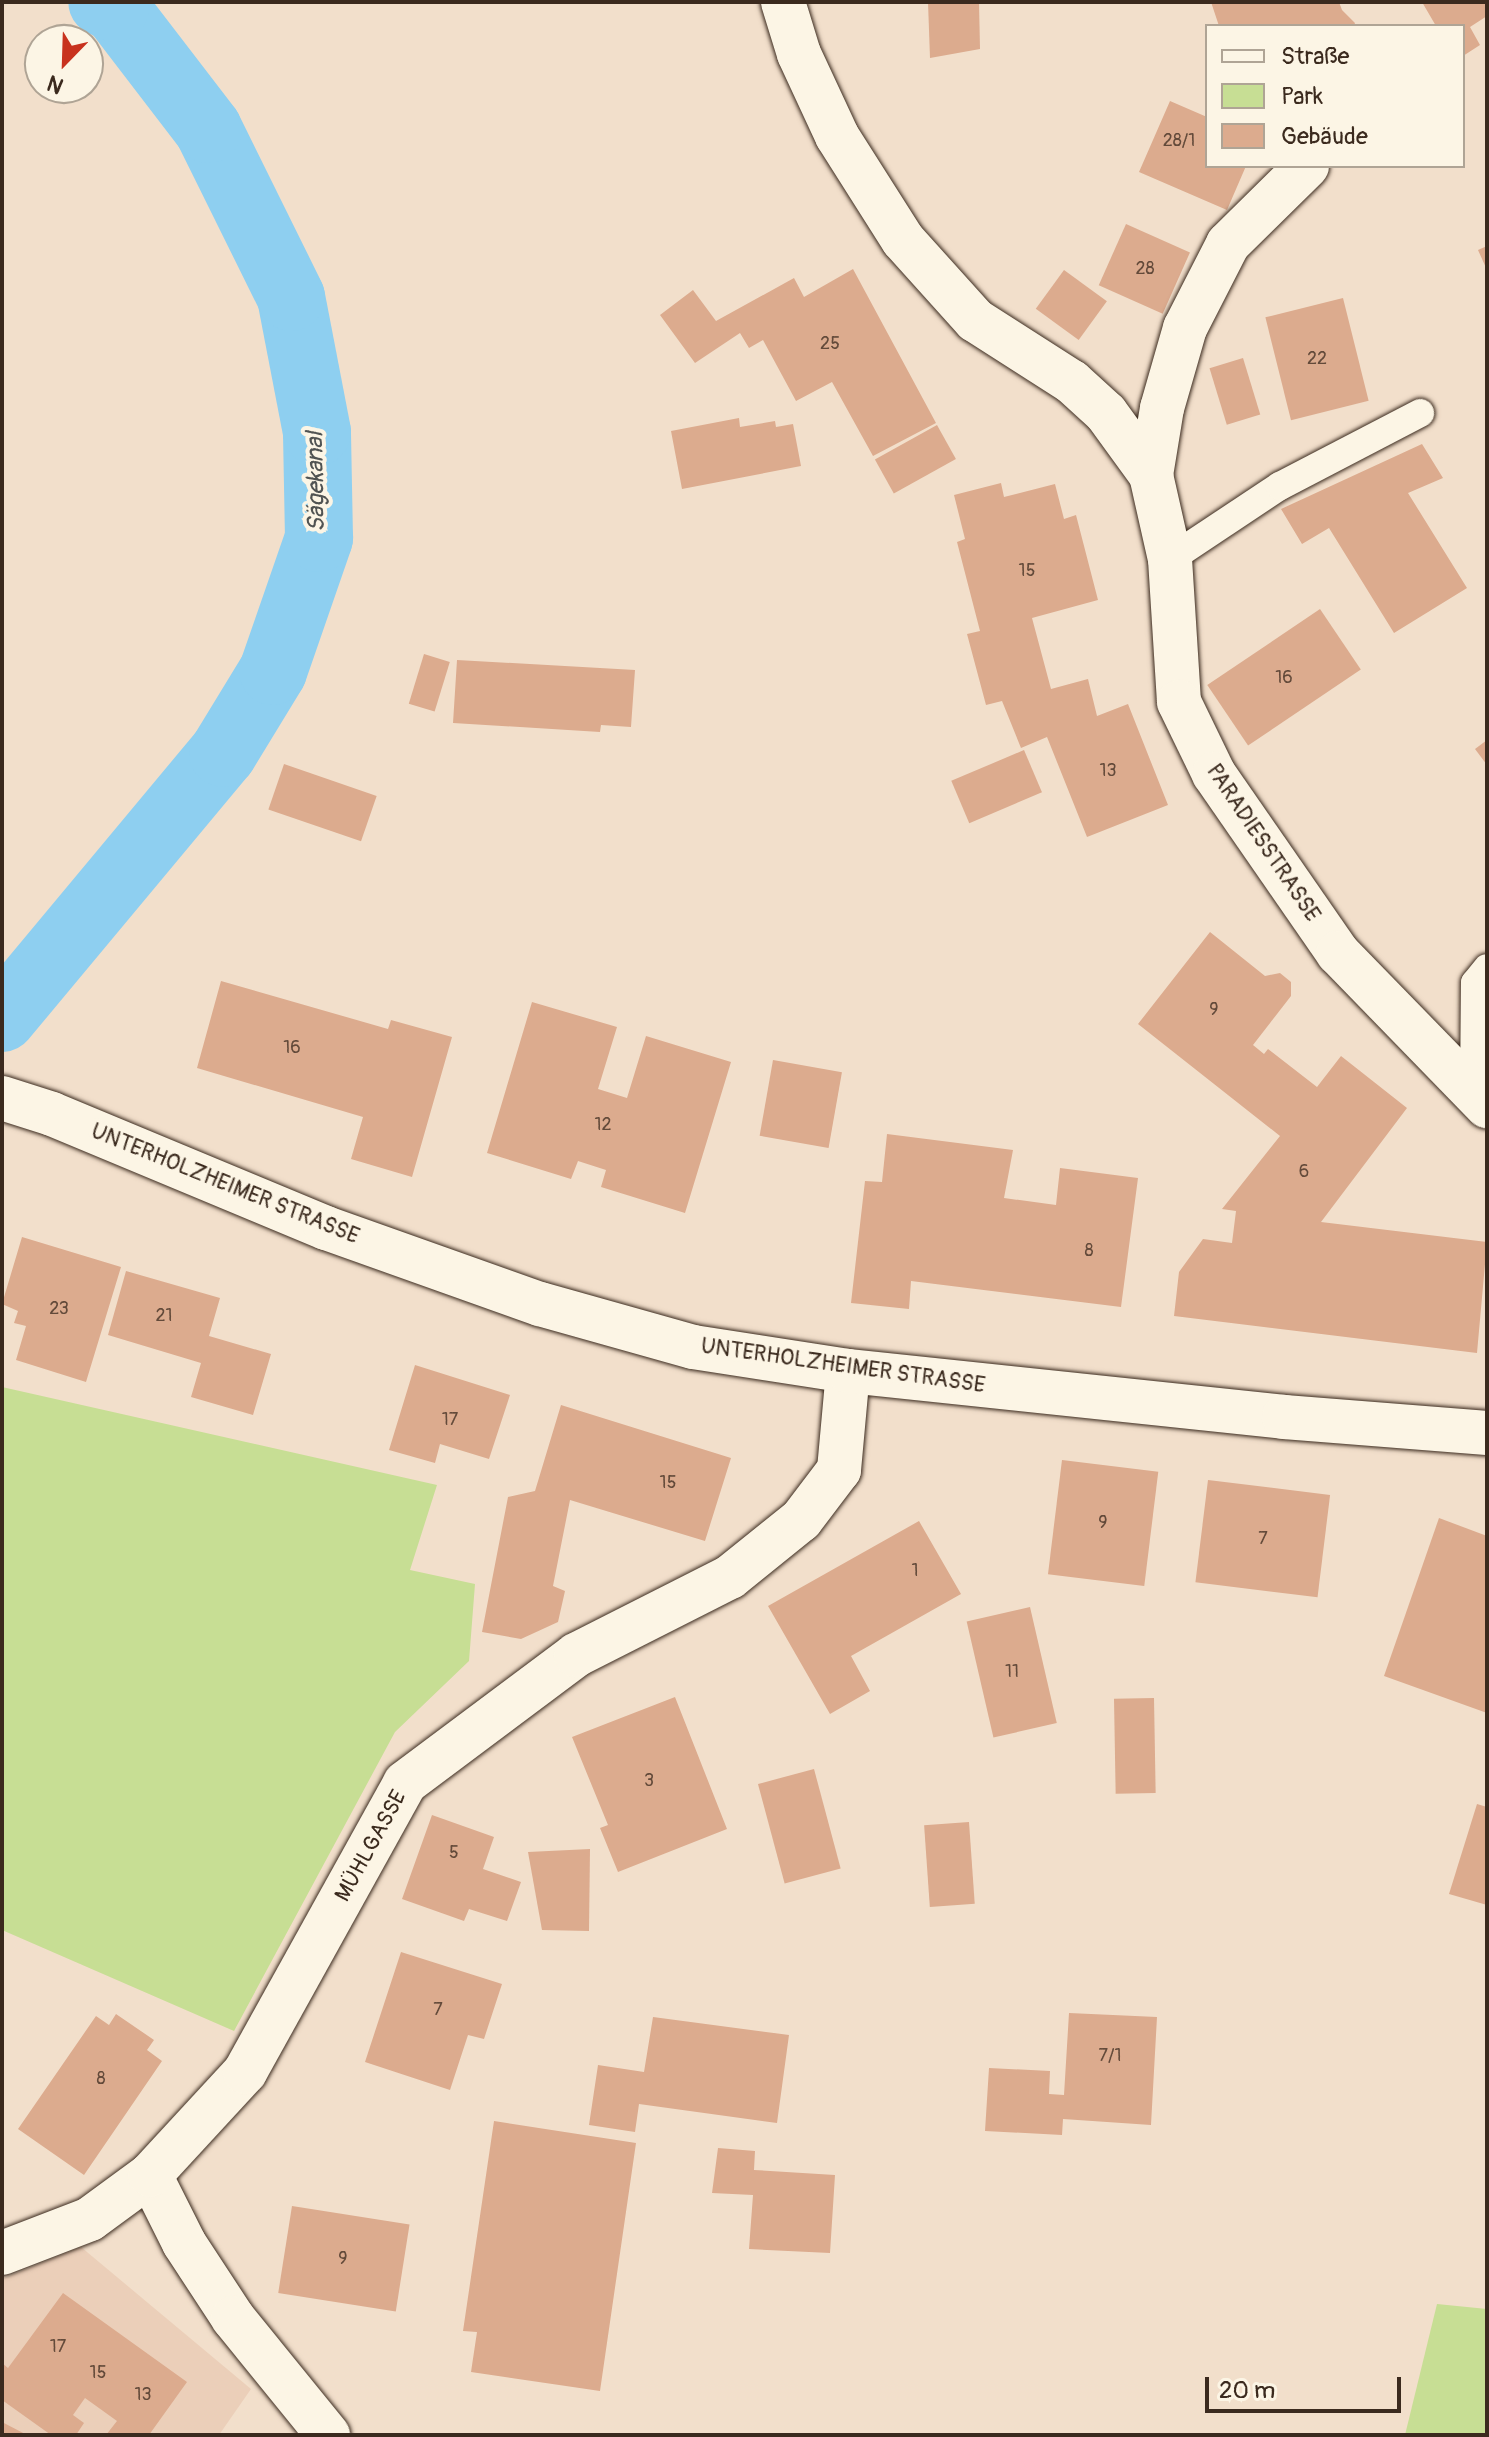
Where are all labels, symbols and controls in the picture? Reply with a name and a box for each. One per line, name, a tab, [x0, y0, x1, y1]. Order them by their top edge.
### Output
north arrow	[24, 24, 104, 104]
legend	[1205, 24, 1465, 168]
text: Straße	[1281, 42, 1349, 71]
text: N	[43, 68, 68, 100]
text: Park	[1281, 82, 1323, 111]
text: Gebäude	[1281, 122, 1368, 151]
house number: 28/1	[1163, 130, 1195, 152]
house number: 28	[1135, 258, 1155, 280]
house number: 25	[820, 333, 840, 355]
house number: 22	[1307, 348, 1327, 370]
water label: Sägekanal	[301, 432, 331, 532]
house number: 15	[1019, 560, 1035, 582]
house number: 16	[1275, 667, 1293, 689]
street label: PARADIESSTRASSE	[1200, 759, 1326, 927]
house number: 13	[1099, 760, 1117, 782]
house number: 9	[1209, 999, 1219, 1021]
house number: 16	[283, 1037, 301, 1059]
house number: 12	[594, 1114, 612, 1136]
street label: UNTERHOLZHEIMER STRASSE	[87, 1118, 363, 1250]
house number: 6	[1299, 1161, 1309, 1183]
house number: 8	[1084, 1240, 1094, 1262]
house number: 23	[49, 1298, 69, 1320]
house number: 21	[155, 1305, 173, 1327]
street label: UNTERHOLZHEIMER STRASSE	[699, 1333, 987, 1399]
house number: 17	[442, 1409, 458, 1431]
house number: 15	[660, 1472, 676, 1494]
house number: 9	[1098, 1512, 1108, 1534]
house number: 7	[1258, 1528, 1268, 1550]
house number: 1	[911, 1560, 919, 1582]
house number: 11	[1005, 1661, 1019, 1683]
house number: 3	[644, 1770, 654, 1792]
street label: MÜHLGASSE	[330, 1786, 412, 1906]
house number: 5	[449, 1842, 459, 1864]
house number: 7	[433, 1999, 443, 2021]
house number: 7/1	[1098, 2045, 1122, 2067]
house number: 8	[96, 2068, 106, 2090]
house number: 9	[338, 2248, 348, 2270]
house number: 17	[50, 2336, 66, 2358]
scale bar	[1209, 2361, 1405, 2411]
house number: 15	[90, 2362, 106, 2384]
text: 20 m	[1219, 2376, 1275, 2405]
house number: 13	[134, 2384, 152, 2406]

